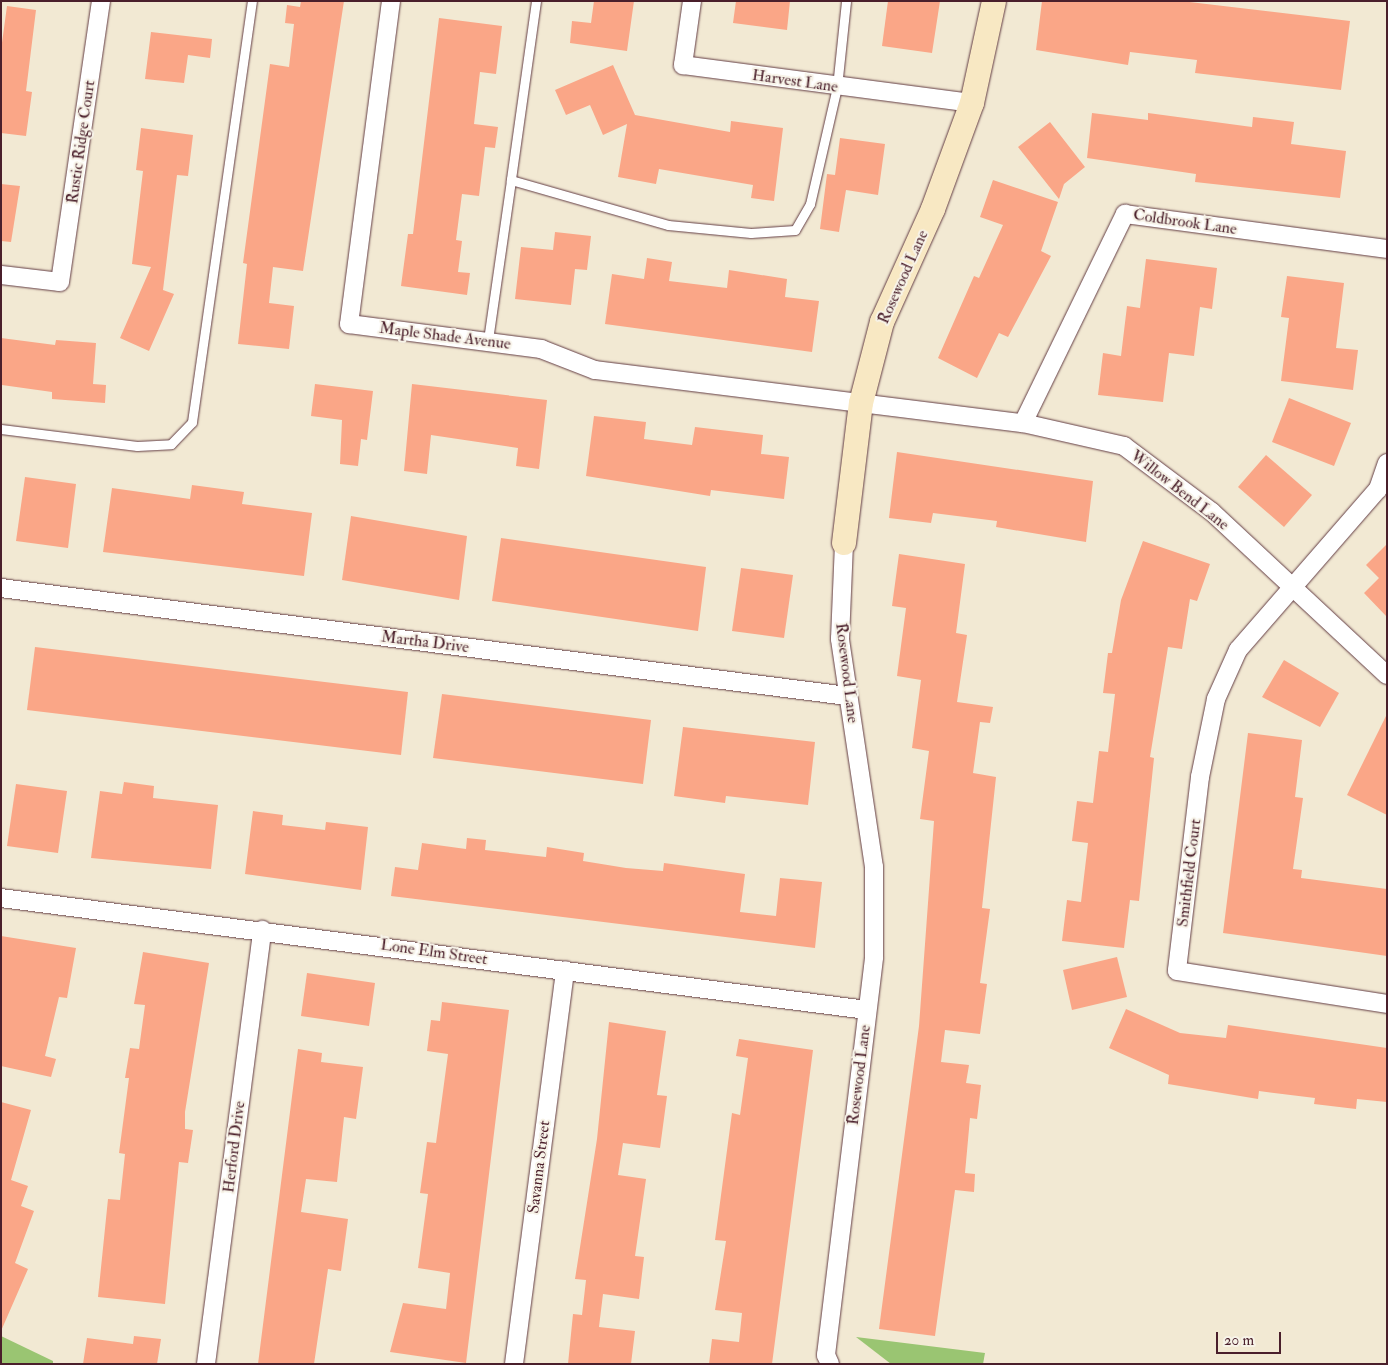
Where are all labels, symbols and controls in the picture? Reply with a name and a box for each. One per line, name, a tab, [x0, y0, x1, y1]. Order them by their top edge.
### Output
street label: Harvest Lane	[751, 65, 839, 97]
street label: Rustic Ridge Court	[63, 79, 99, 205]
street label: Coldbrook Lane	[1132, 205, 1238, 239]
street label: Rosewood Lane	[874, 227, 932, 327]
street label: Maple Shade Avenue	[378, 318, 512, 354]
street label: Willow Bend Lane	[1127, 446, 1233, 534]
street label: Rosewood Lane	[831, 622, 863, 724]
street label: Martha Drive	[380, 627, 470, 657]
street label: Smithfield Court	[1173, 818, 1205, 928]
street label: Lone Elm Street	[379, 935, 489, 969]
street label: Rosewood Lane	[843, 1024, 875, 1126]
street label: Herford Drive	[219, 1100, 249, 1194]
street label: Savanna Street	[524, 1119, 554, 1215]
scale bar	[1218, 1322, 1283, 1354]
text: 20 m	[1224, 1331, 1254, 1350]

